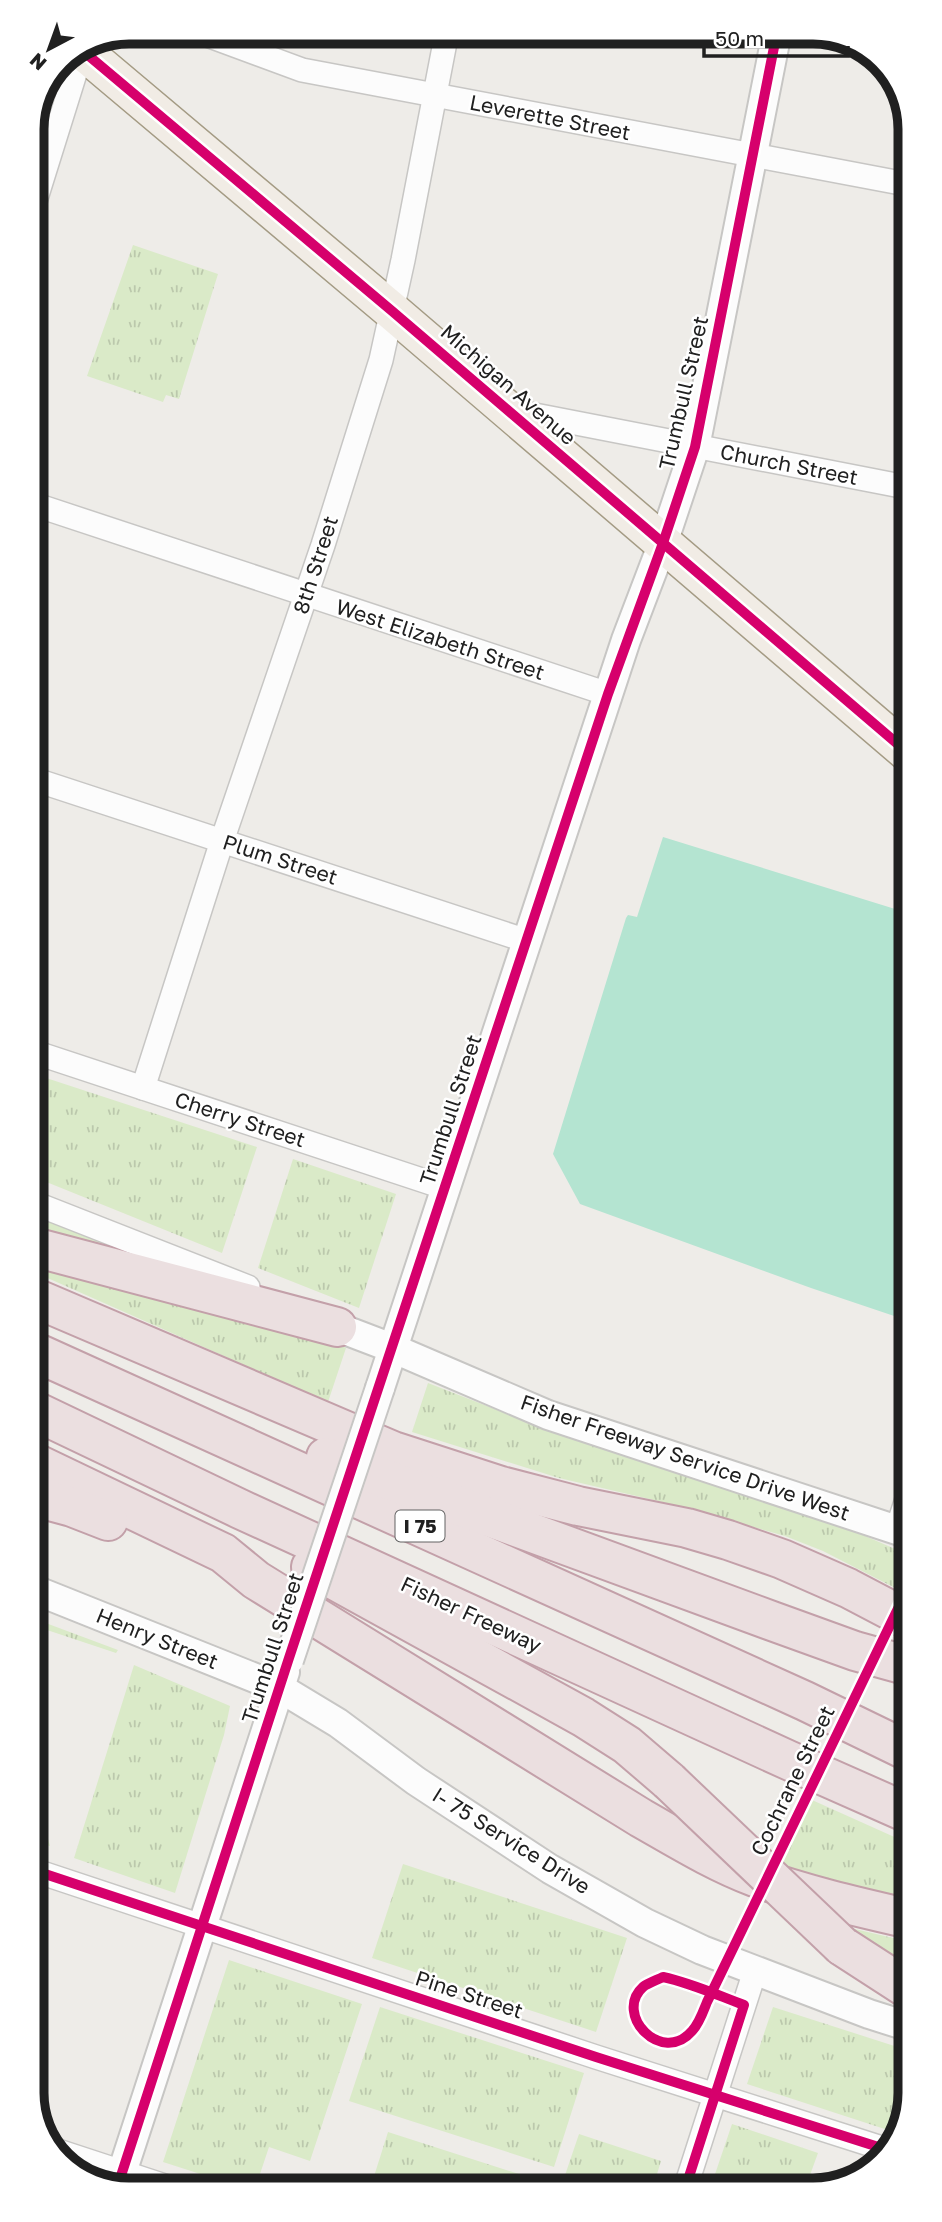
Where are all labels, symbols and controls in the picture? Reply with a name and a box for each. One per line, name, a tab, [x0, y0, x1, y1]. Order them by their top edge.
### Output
north arrow	[14, 14, 84, 84]
scale bar	[704, 14, 848, 58]
text: 50 m	[715, 25, 764, 51]
text: N	[25, 49, 51, 76]
street label: Leverette Street	[468, 89, 633, 145]
street label: Trumbull Street	[653, 313, 713, 472]
street label: Michigan Avenue	[436, 318, 582, 450]
street label: Church Street	[718, 438, 860, 490]
street label: 8th Street	[287, 512, 343, 617]
street label: West Elizabeth Street	[333, 593, 548, 685]
street label: Plum Street	[220, 828, 341, 890]
street label: Trumbull Street	[413, 1031, 487, 1188]
street label: Cherry Street	[172, 1086, 309, 1152]
street label: Fisher Freeway Service Drive West	[517, 1388, 853, 1526]
road number: I 75	[396, 1510, 444, 1542]
street label: Trumbull Street	[235, 1569, 309, 1726]
street label: Fisher Freeway	[397, 1570, 546, 1658]
street label: Henry Street	[93, 1602, 222, 1674]
street label: Cochrane Street	[745, 1701, 840, 1860]
street label: I- 75 Service Drive	[428, 1781, 595, 1899]
street label: Pine Street	[412, 1964, 527, 2024]

